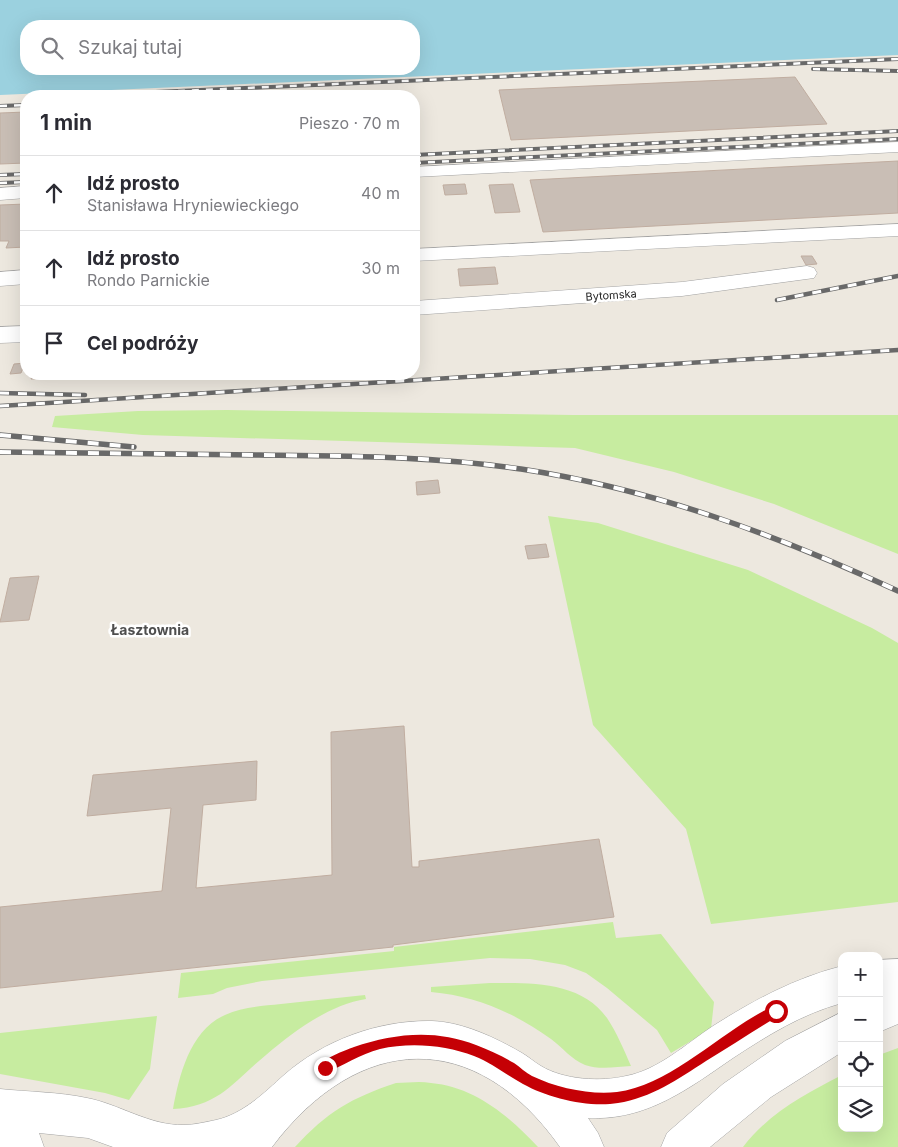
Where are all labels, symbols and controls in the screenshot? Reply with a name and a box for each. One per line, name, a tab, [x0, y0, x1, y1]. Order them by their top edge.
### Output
search box	[20, 20, 420, 75]
icon: search	[38, 34, 66, 62]
text: Szukaj tutaj	[78, 36, 182, 59]
text: 1 min	[40, 110, 92, 135]
text: Pieszo · 70 m	[299, 113, 400, 133]
text: Idź prosto	[87, 172, 180, 195]
icon: ahead	[40, 179, 68, 207]
text: 40 m	[361, 183, 400, 203]
text: Stanisława Hryniewieckiego	[87, 195, 299, 215]
text: Idź prosto	[87, 247, 180, 270]
icon: ahead	[40, 254, 68, 282]
text: 30 m	[362, 258, 400, 278]
text: Rondo Parnickie	[87, 270, 210, 290]
street label: Bytomska	[585, 286, 637, 304]
icon: arrive	[40, 329, 68, 357]
text: Cel podróży	[87, 332, 199, 355]
district label: Łasztownia	[111, 621, 189, 638]
map controls	[838, 952, 883, 1132]
button: +	[838, 952, 883, 997]
button: −	[838, 997, 883, 1042]
route start	[765, 1000, 788, 1023]
button: locate	[838, 1042, 883, 1087]
route end	[314, 1057, 337, 1080]
button: layers	[838, 1087, 883, 1132]

